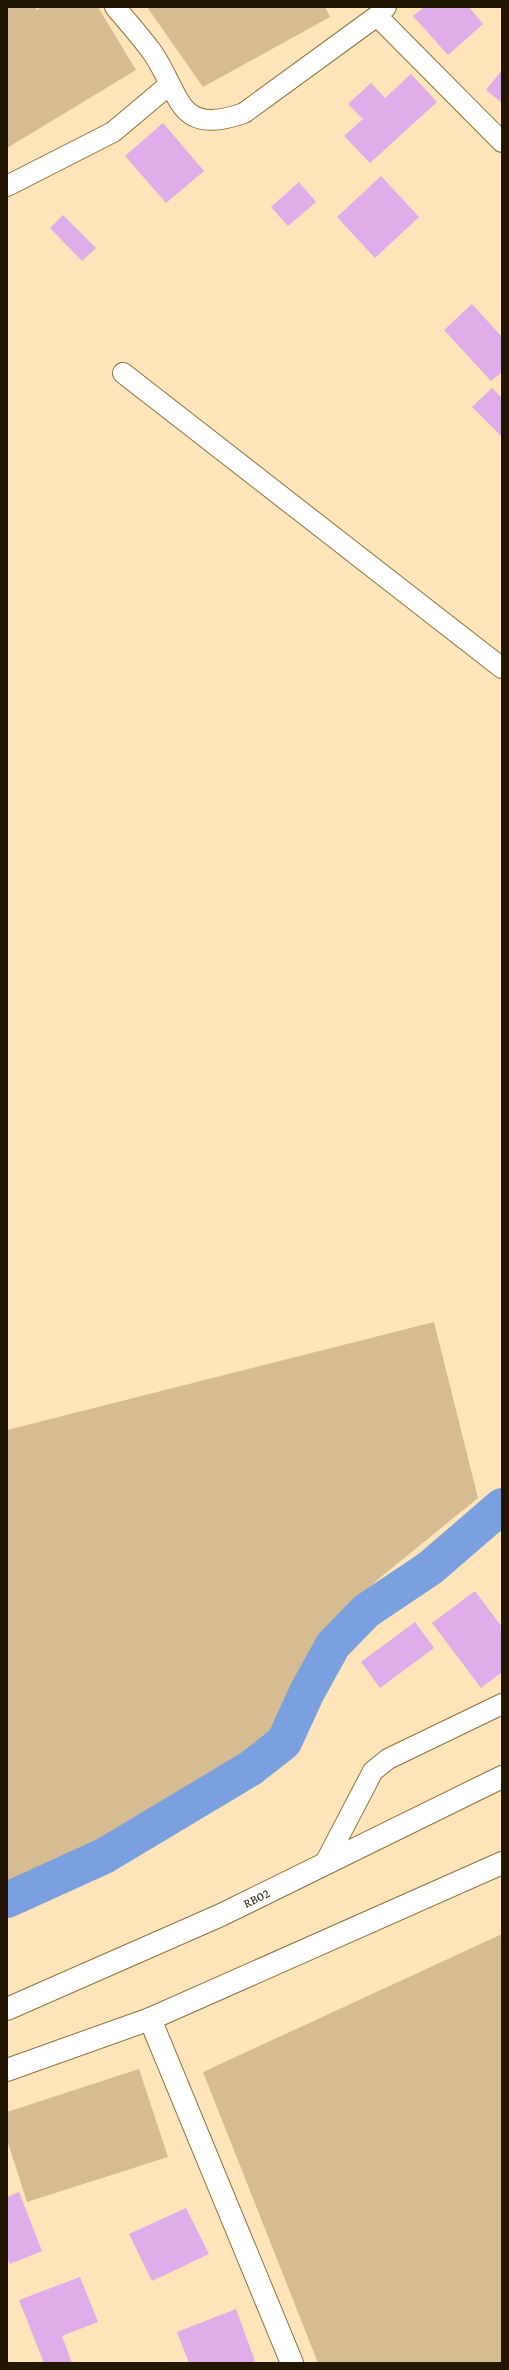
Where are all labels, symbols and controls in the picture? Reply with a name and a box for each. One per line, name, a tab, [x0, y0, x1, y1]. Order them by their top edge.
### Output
street label: RB02	[240, 1885, 272, 1911]

